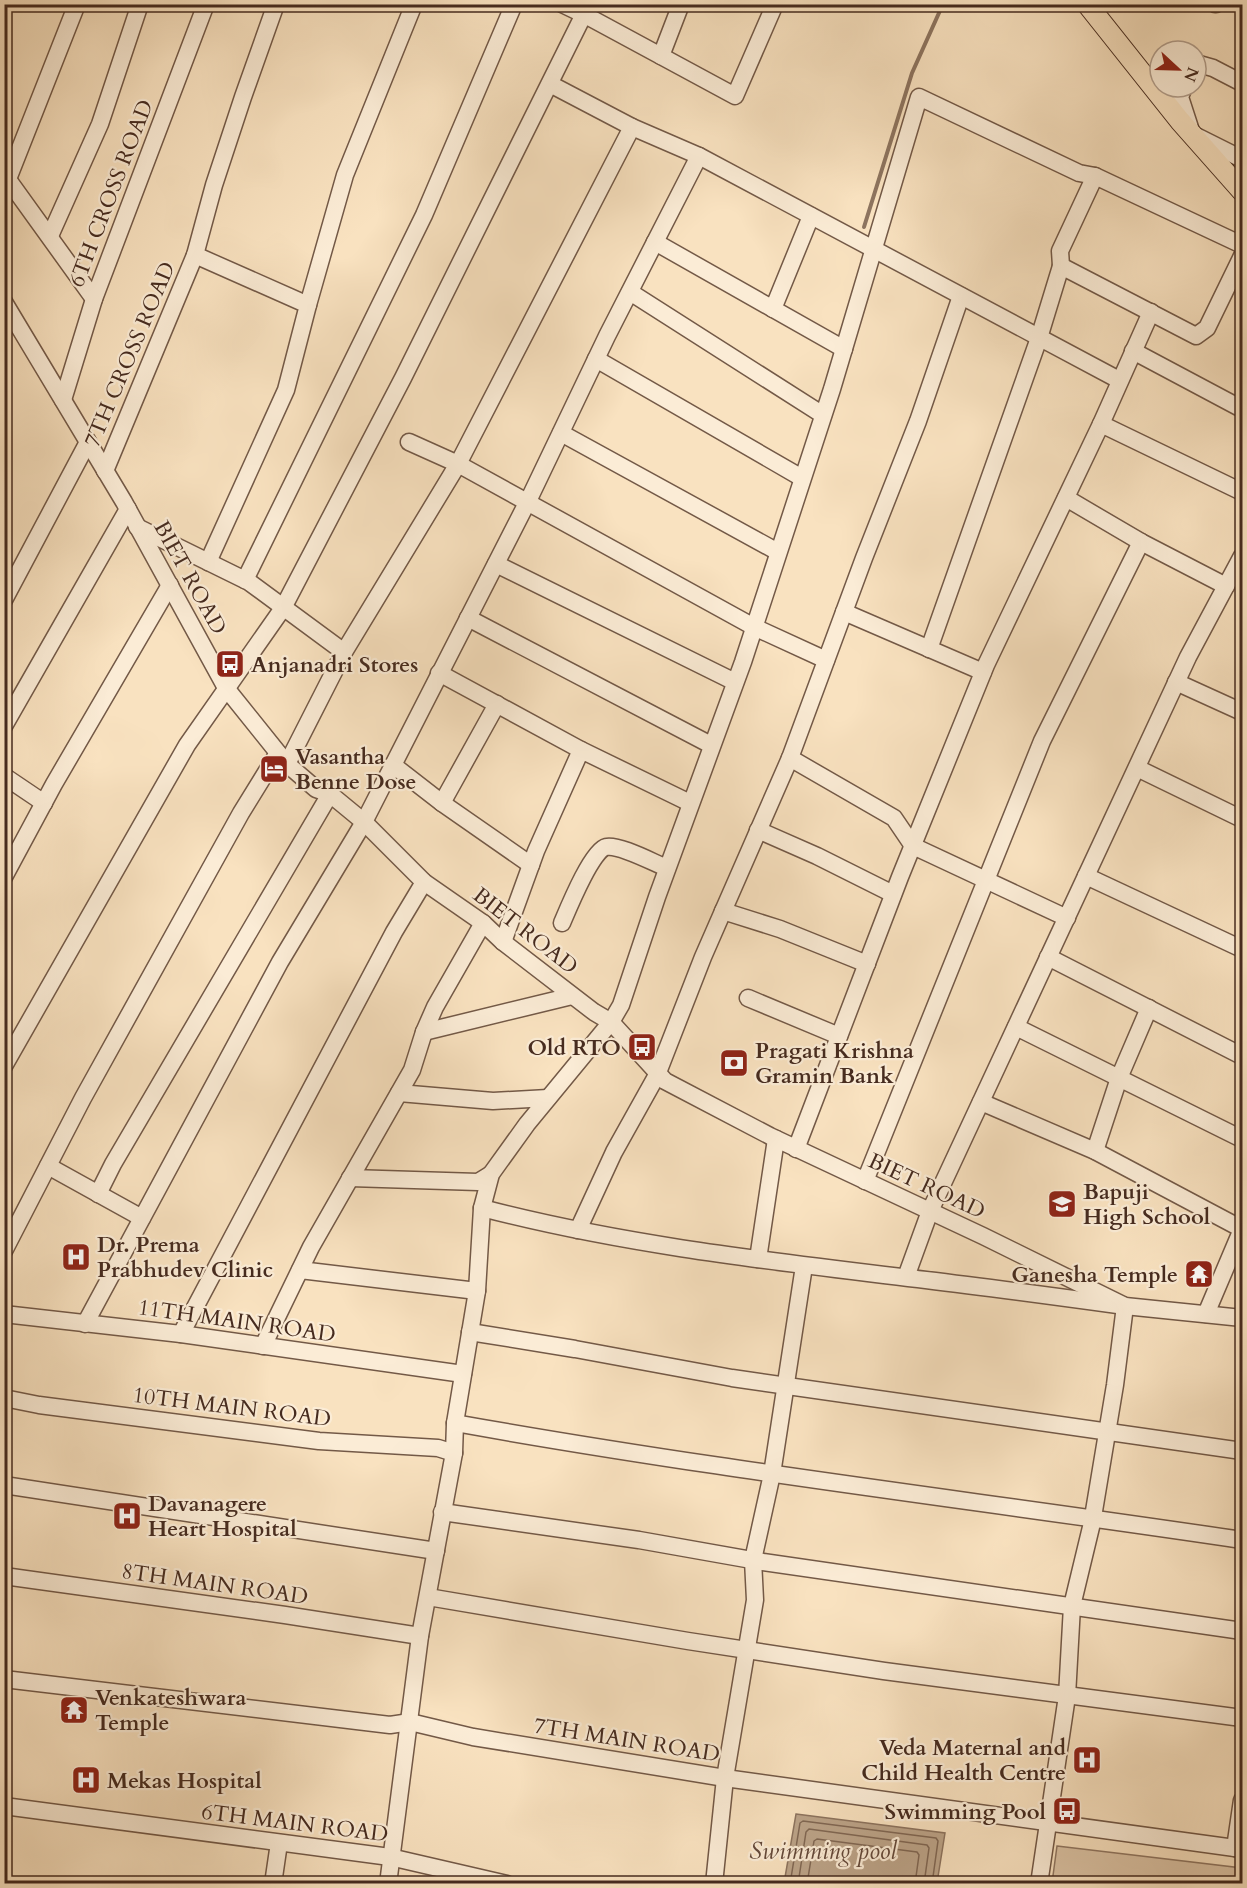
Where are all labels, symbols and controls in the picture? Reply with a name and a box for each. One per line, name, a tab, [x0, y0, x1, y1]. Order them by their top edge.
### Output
north arrow	[1148, 39, 1208, 99]
text: N	[1178, 64, 1204, 85]
street label: 6TH CROSS ROAD	[61, 95, 161, 291]
street label: 7TH CROSS ROAD	[77, 257, 183, 452]
street label: BIET ROAD	[146, 515, 234, 640]
bus stop icon: Anjanadri Stores	[214, 648, 246, 680]
place label: Anjanadri Stores	[251, 650, 418, 680]
place label: Vasantha Benne Dose	[295, 742, 416, 797]
hotel icon: Vasantha Benne Dose	[258, 753, 290, 785]
street label: BIET ROAD	[467, 880, 584, 981]
bus stop icon: Old RTO	[626, 1031, 658, 1063]
place label: Old RTO	[527, 1033, 621, 1063]
place label: Pragati Krishna Gramin Bank	[755, 1036, 914, 1091]
bank icon: Pragati Krishna Gramin Bank	[718, 1047, 750, 1079]
street label: BIET ROAD	[863, 1146, 990, 1226]
place label: Bapuji High School	[1083, 1177, 1211, 1232]
school or university icon: Bapuji High School	[1046, 1188, 1078, 1220]
place label: Dr. Prema Prabhudev Clinic	[97, 1230, 273, 1285]
hospital icon: Dr. Prema Prabhudev Clinic	[60, 1241, 92, 1273]
temple icon: Ganesha Temple	[1183, 1258, 1215, 1290]
place label: Ganesha Temple	[1011, 1260, 1178, 1290]
street label: 11TH MAIN ROAD	[136, 1292, 338, 1350]
street label: 10TH MAIN ROAD	[131, 1380, 333, 1434]
place label: Davanagere Heart Hospital	[148, 1489, 297, 1544]
hospital icon: Davanagere Heart Hospital	[111, 1500, 143, 1532]
street label: 8TH MAIN ROAD	[120, 1556, 310, 1612]
place label: Venkateshwara Temple	[95, 1683, 247, 1738]
temple icon: Venkateshwara Temple	[58, 1694, 90, 1726]
street label: 7TH MAIN ROAD	[532, 1710, 722, 1770]
place label: Veda Maternal and Child Health Centre	[861, 1733, 1066, 1788]
hospital icon: Veda Maternal and Child Health Centre	[1071, 1744, 1103, 1776]
hospital icon: Mekas Hospital	[70, 1764, 102, 1796]
place label: Mekas Hospital	[107, 1766, 262, 1796]
bus stop icon: Swimming Pool	[1051, 1795, 1083, 1827]
street label: 6TH MAIN ROAD	[200, 1797, 390, 1849]
place label: Swimming Pool	[885, 1797, 1047, 1827]
water label: Swimming pool	[749, 1835, 898, 1868]

